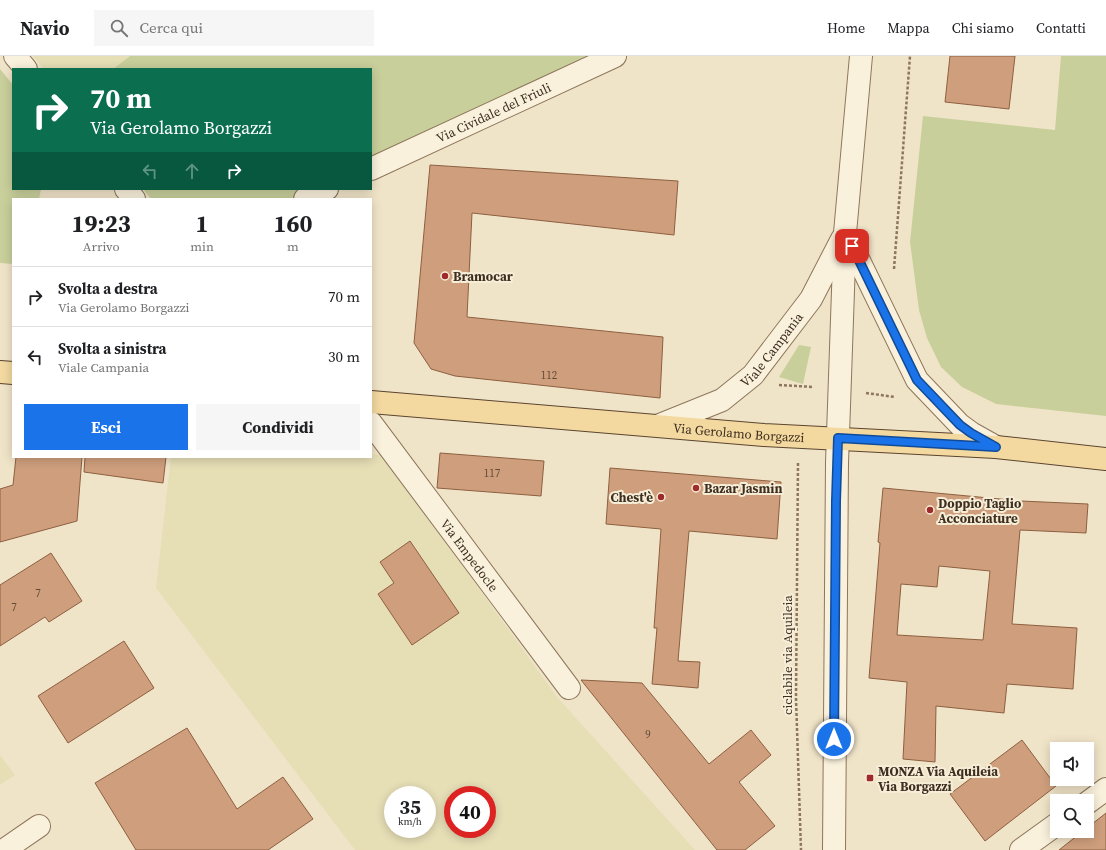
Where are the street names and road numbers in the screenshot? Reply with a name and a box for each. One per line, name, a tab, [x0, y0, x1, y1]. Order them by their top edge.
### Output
street label: Via Cividale del Friuli	[434, 79, 554, 147]
street label: Viale Campania	[737, 309, 807, 391]
street label: Via Gerolamo Borgazzi	[672, 419, 805, 446]
street label: Via Empedocle	[437, 516, 502, 596]
street label: ciclabile via Aquileia	[779, 595, 796, 715]

